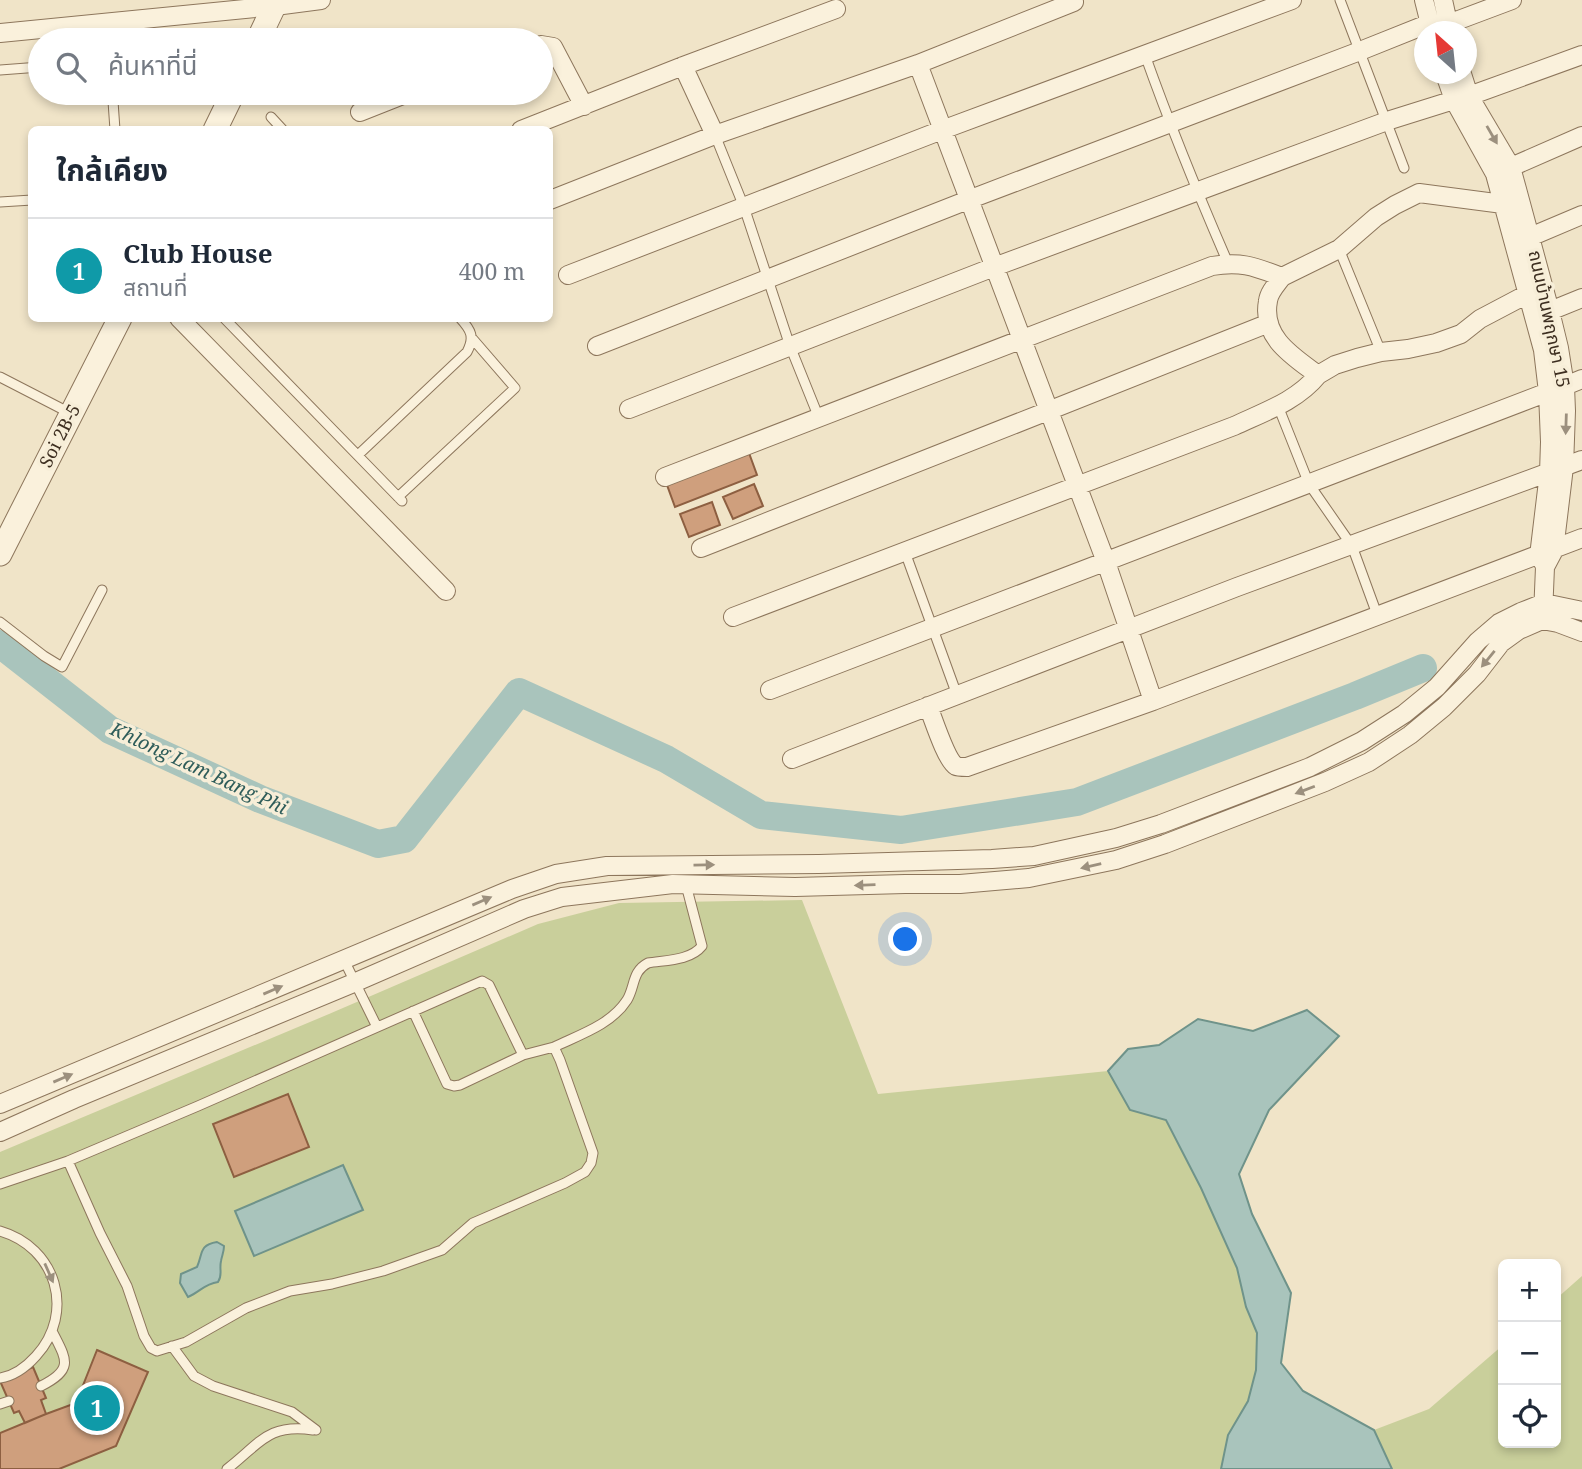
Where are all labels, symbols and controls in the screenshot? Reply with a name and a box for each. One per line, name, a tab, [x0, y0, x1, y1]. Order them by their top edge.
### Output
north arrow	[1414, 21, 1477, 84]
search box	[28, 28, 553, 105]
text: ค้นหาที่นี่	[108, 47, 198, 83]
icon: search	[52, 48, 90, 86]
one-way arrow	[1486, 125, 1498, 144]
text: ใกล้เคียง	[56, 149, 168, 190]
text: Club House	[123, 235, 273, 271]
street label: ถนนบ้านพฤกษา 15	[1524, 248, 1576, 390]
text: 1	[73, 255, 86, 287]
text: 400 m	[459, 255, 525, 287]
text: สถานที่	[123, 271, 187, 303]
street label: Soi 2B-5	[33, 400, 85, 471]
one-way arrow	[1560, 413, 1571, 435]
one-way arrow	[1481, 651, 1496, 668]
water label: Khlong Lam Bang Phi	[105, 715, 292, 821]
one-way arrow	[1295, 785, 1316, 796]
one-way arrow	[694, 860, 716, 871]
one-way arrow	[1080, 860, 1102, 871]
one-way arrow	[854, 879, 876, 891]
one-way arrow	[472, 896, 493, 907]
your location	[888, 922, 922, 956]
one-way arrow	[262, 984, 283, 995]
one-way arrow	[53, 1072, 73, 1084]
map controls	[1498, 1259, 1561, 1448]
button: +	[1498, 1259, 1561, 1322]
one-way arrow	[43, 1263, 55, 1283]
button: −	[1498, 1322, 1561, 1385]
pin: 1	[74, 1382, 120, 1434]
button: locate	[1498, 1385, 1561, 1448]

